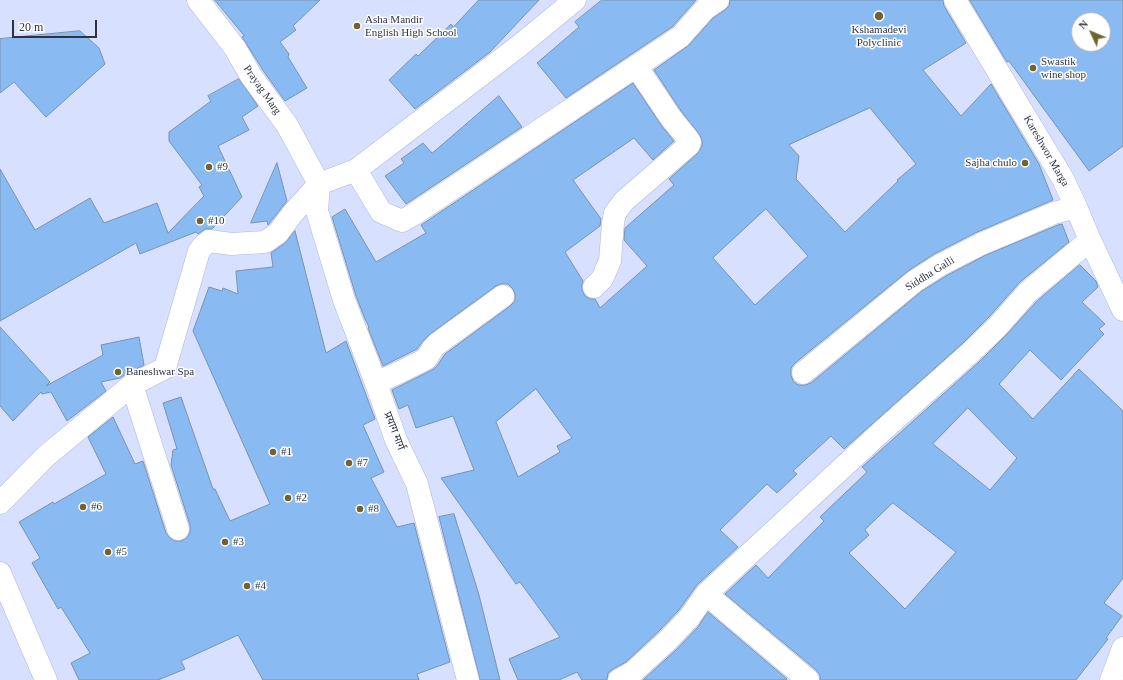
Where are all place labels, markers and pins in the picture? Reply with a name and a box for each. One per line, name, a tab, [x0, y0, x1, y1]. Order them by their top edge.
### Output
marker: Kshamadevi Polyclinic	[873, 10, 885, 22]
place label: Asha Mandir English High School	[365, 13, 457, 39]
marker: Asha Mandir English High School	[352, 21, 362, 31]
place label: Kshamadevi Polyclinic	[852, 23, 906, 49]
place label: Swastik wine shop	[1041, 55, 1086, 81]
marker: Swastik wine shop	[1028, 63, 1038, 73]
place label: Sajha chulo	[965, 156, 1017, 170]
marker: Sajha chulo	[1020, 158, 1030, 168]
place label: #9	[217, 160, 228, 174]
marker: #9	[204, 162, 214, 172]
place label: #10	[208, 214, 224, 228]
marker: #10	[195, 216, 205, 226]
place label: Baneshwar Spa	[126, 365, 194, 379]
marker: Baneshwar Spa	[113, 367, 123, 377]
place label: #1	[281, 445, 292, 459]
marker: #1	[268, 447, 278, 457]
place label: #7	[357, 456, 368, 470]
marker: #7	[344, 458, 354, 468]
place label: #2	[296, 491, 307, 505]
marker: #2	[283, 493, 293, 503]
place label: #6	[91, 500, 102, 514]
marker: #6	[78, 502, 88, 512]
place label: #8	[368, 502, 379, 516]
marker: #8	[355, 504, 365, 514]
place label: #3	[233, 535, 244, 549]
marker: #3	[220, 537, 230, 547]
place label: #5	[116, 545, 127, 559]
marker: #5	[103, 547, 113, 557]
place label: #4	[255, 579, 266, 593]
marker: #4	[242, 581, 252, 591]

